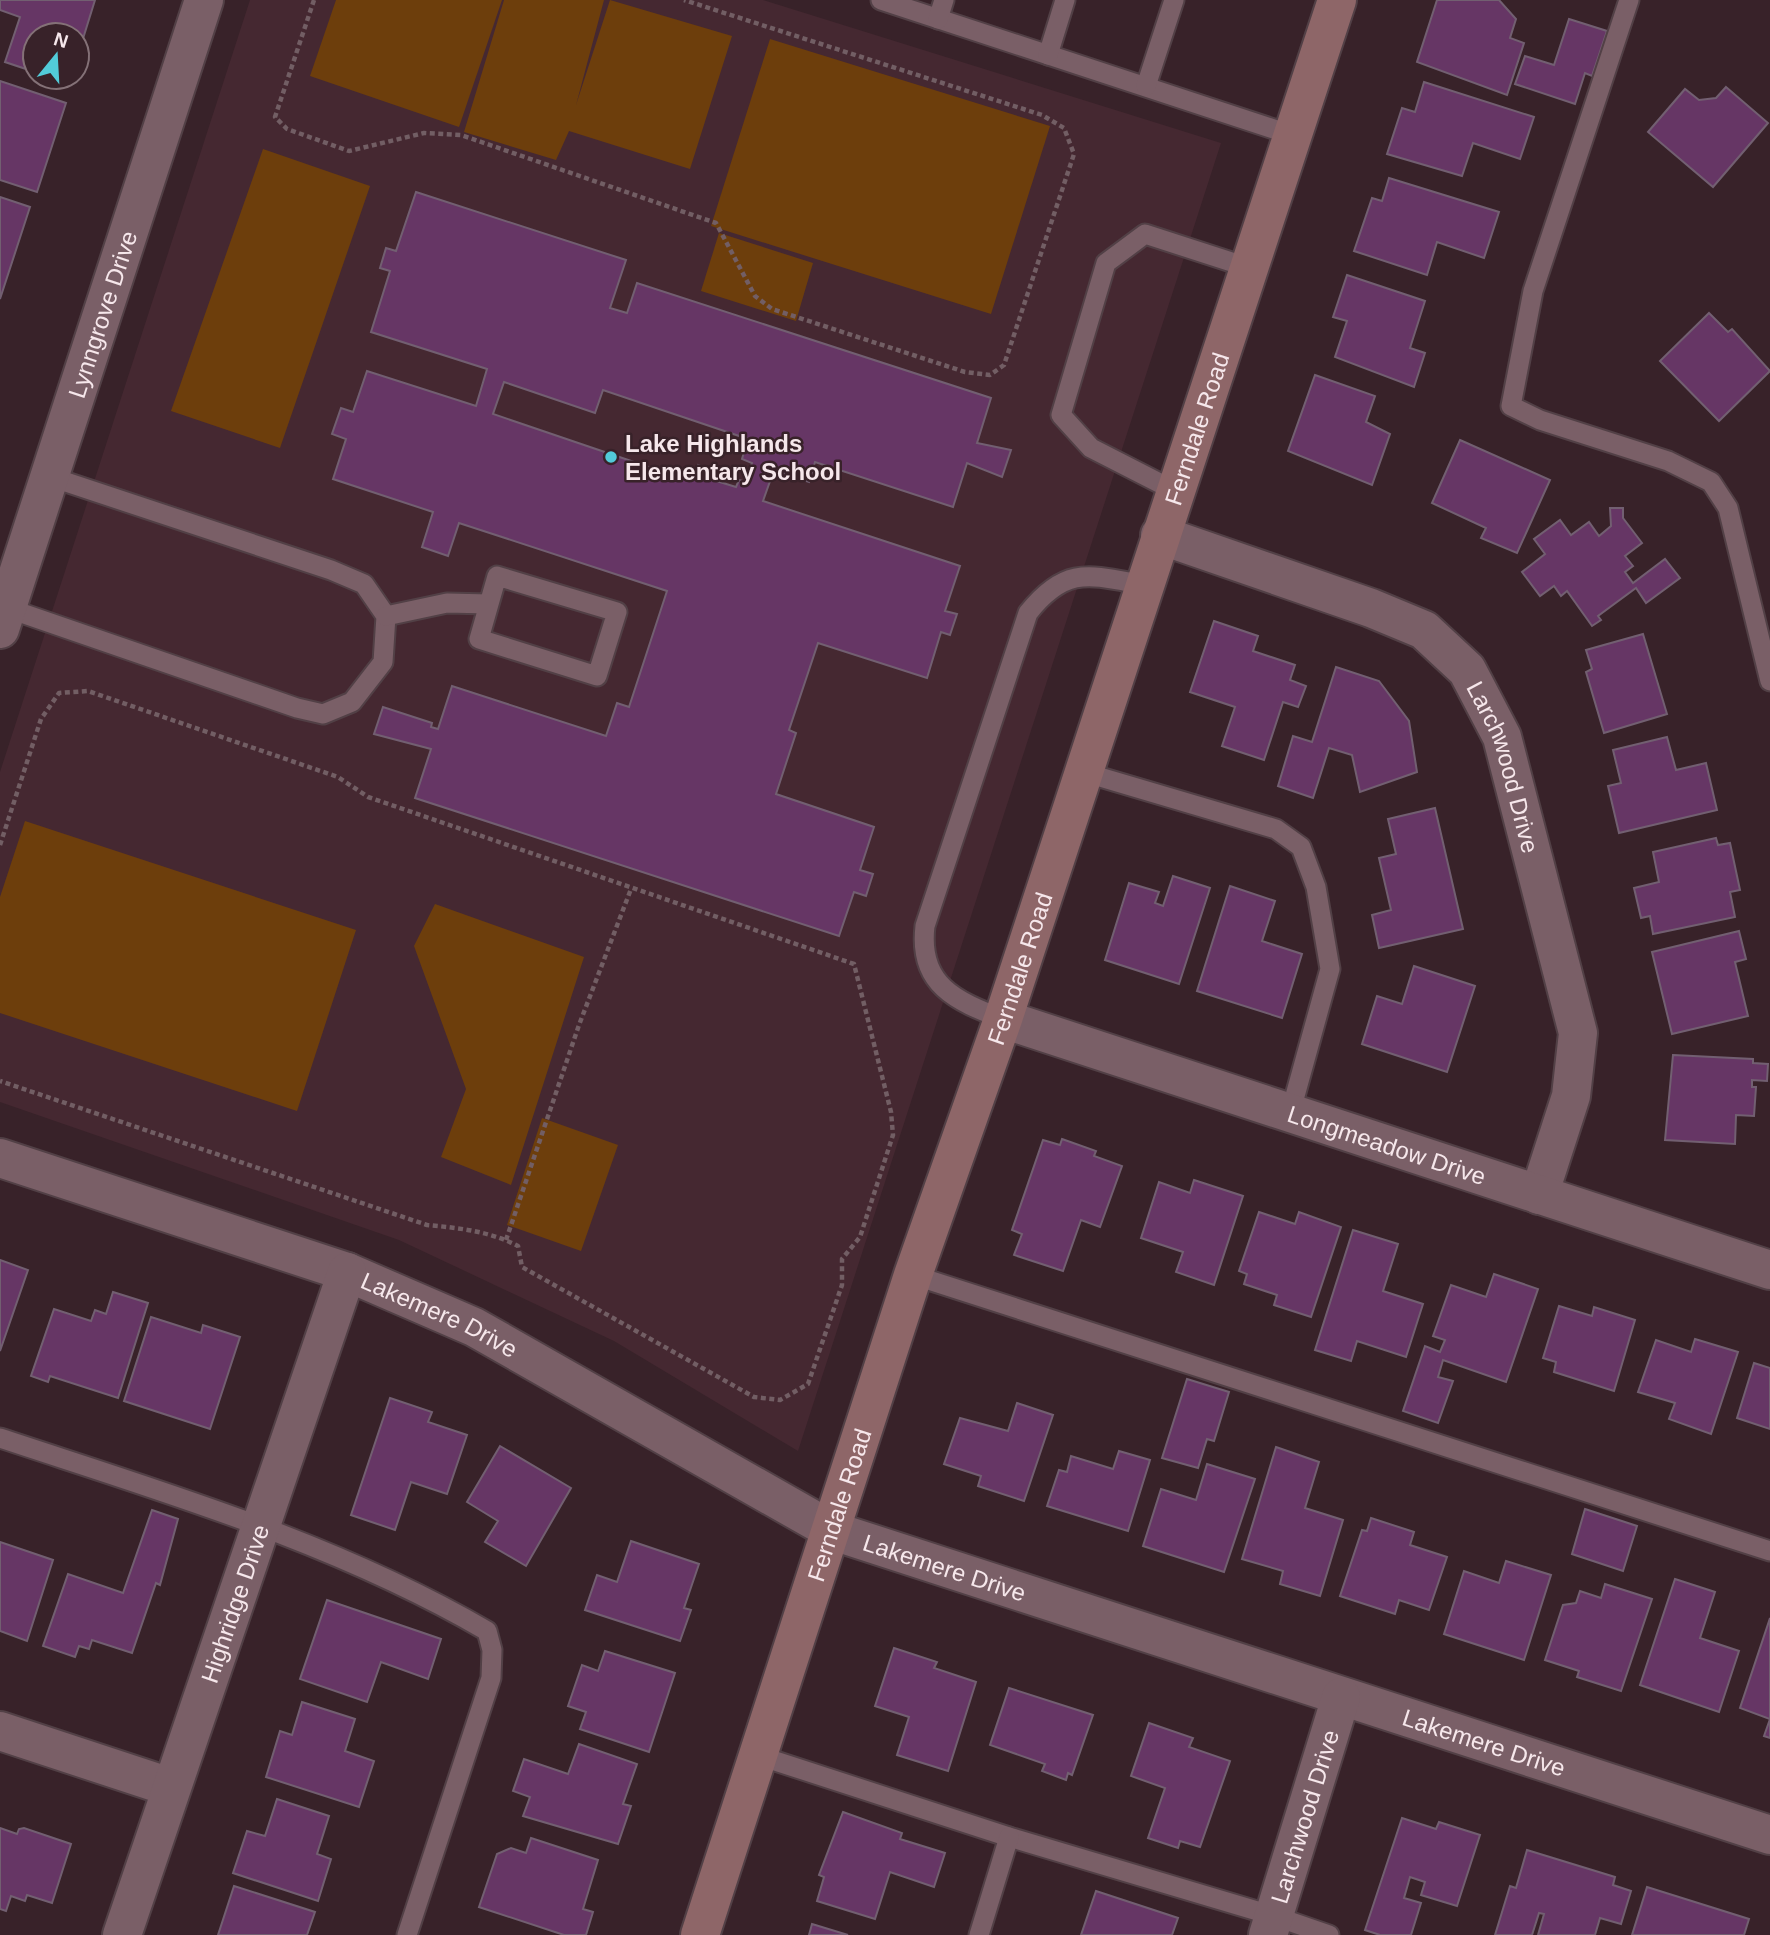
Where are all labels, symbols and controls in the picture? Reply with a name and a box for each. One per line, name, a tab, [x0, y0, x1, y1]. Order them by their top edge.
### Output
north arrow	[21, 21, 91, 91]
text: N	[51, 28, 71, 52]
street label: Lynngrove Drive	[62, 227, 142, 401]
street label: Ferndale Road	[1159, 349, 1234, 508]
place label: Lake Highlands Elementary School	[625, 430, 841, 485]
marker: Lake Highlands Elementary School	[603, 449, 619, 465]
street label: Larchwood Drive	[1462, 677, 1545, 856]
street label: Ferndale Road	[982, 889, 1057, 1048]
street label: Longmeadow Drive	[1284, 1100, 1489, 1190]
street label: Lakemere Drive	[357, 1266, 523, 1363]
street label: Ferndale Road	[802, 1425, 876, 1585]
street label: Highridge Drive	[195, 1521, 274, 1686]
street label: Lakemere Drive	[860, 1528, 1029, 1606]
street label: Lakemere Drive	[1399, 1703, 1569, 1781]
street label: Larchwood Drive	[1265, 1726, 1344, 1907]

